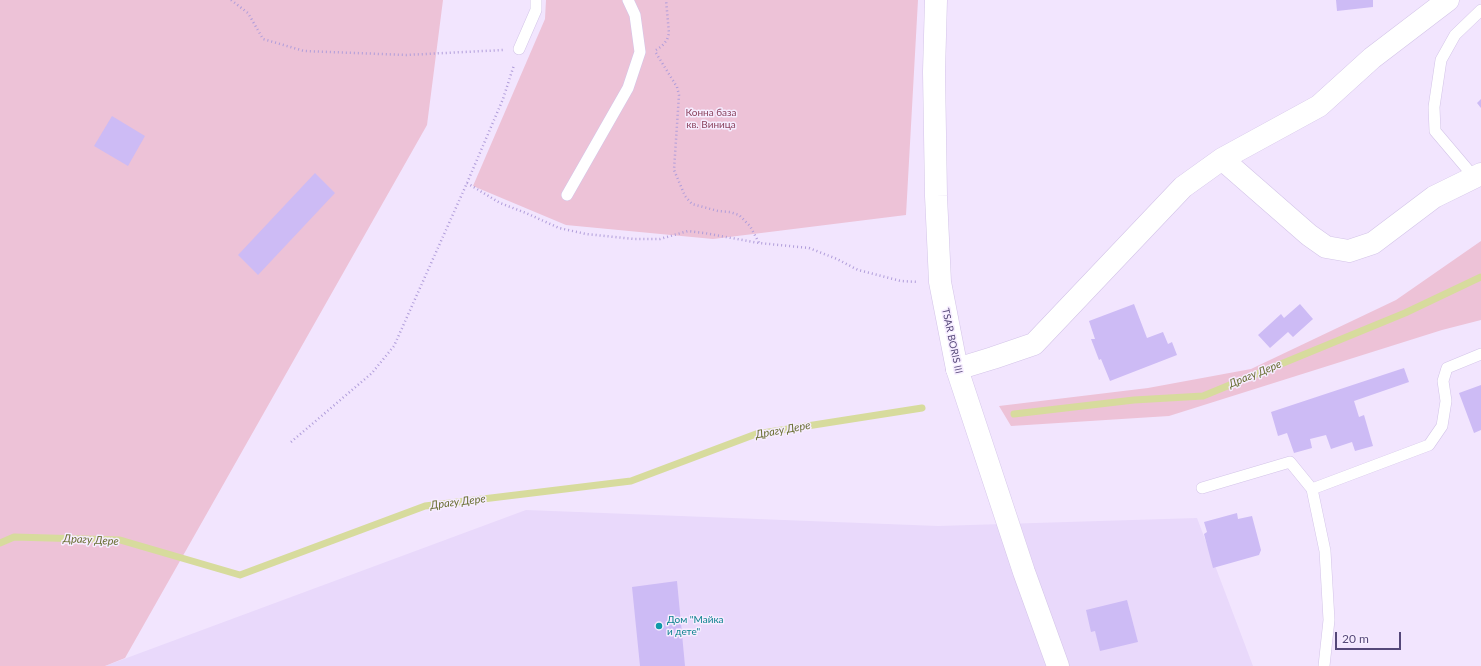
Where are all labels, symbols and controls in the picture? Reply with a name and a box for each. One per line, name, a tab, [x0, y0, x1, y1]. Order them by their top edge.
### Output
park label: Конна база кв. Виница	[685, 107, 737, 130]
street label: TSAR BORIS III	[939, 307, 965, 375]
water label: Драгу Дере	[1227, 357, 1283, 391]
water label: Драгу Дере	[754, 419, 812, 441]
water label: Драгу Дере	[430, 492, 486, 512]
water label: Драгу Дере	[63, 532, 119, 548]
place label: Дом "Майка и дете"	[667, 614, 724, 638]
marker: Дом "Майка и дете"	[654, 621, 664, 631]
scale bar	[1337, 624, 1403, 650]
text: 20 m	[1342, 631, 1369, 646]

